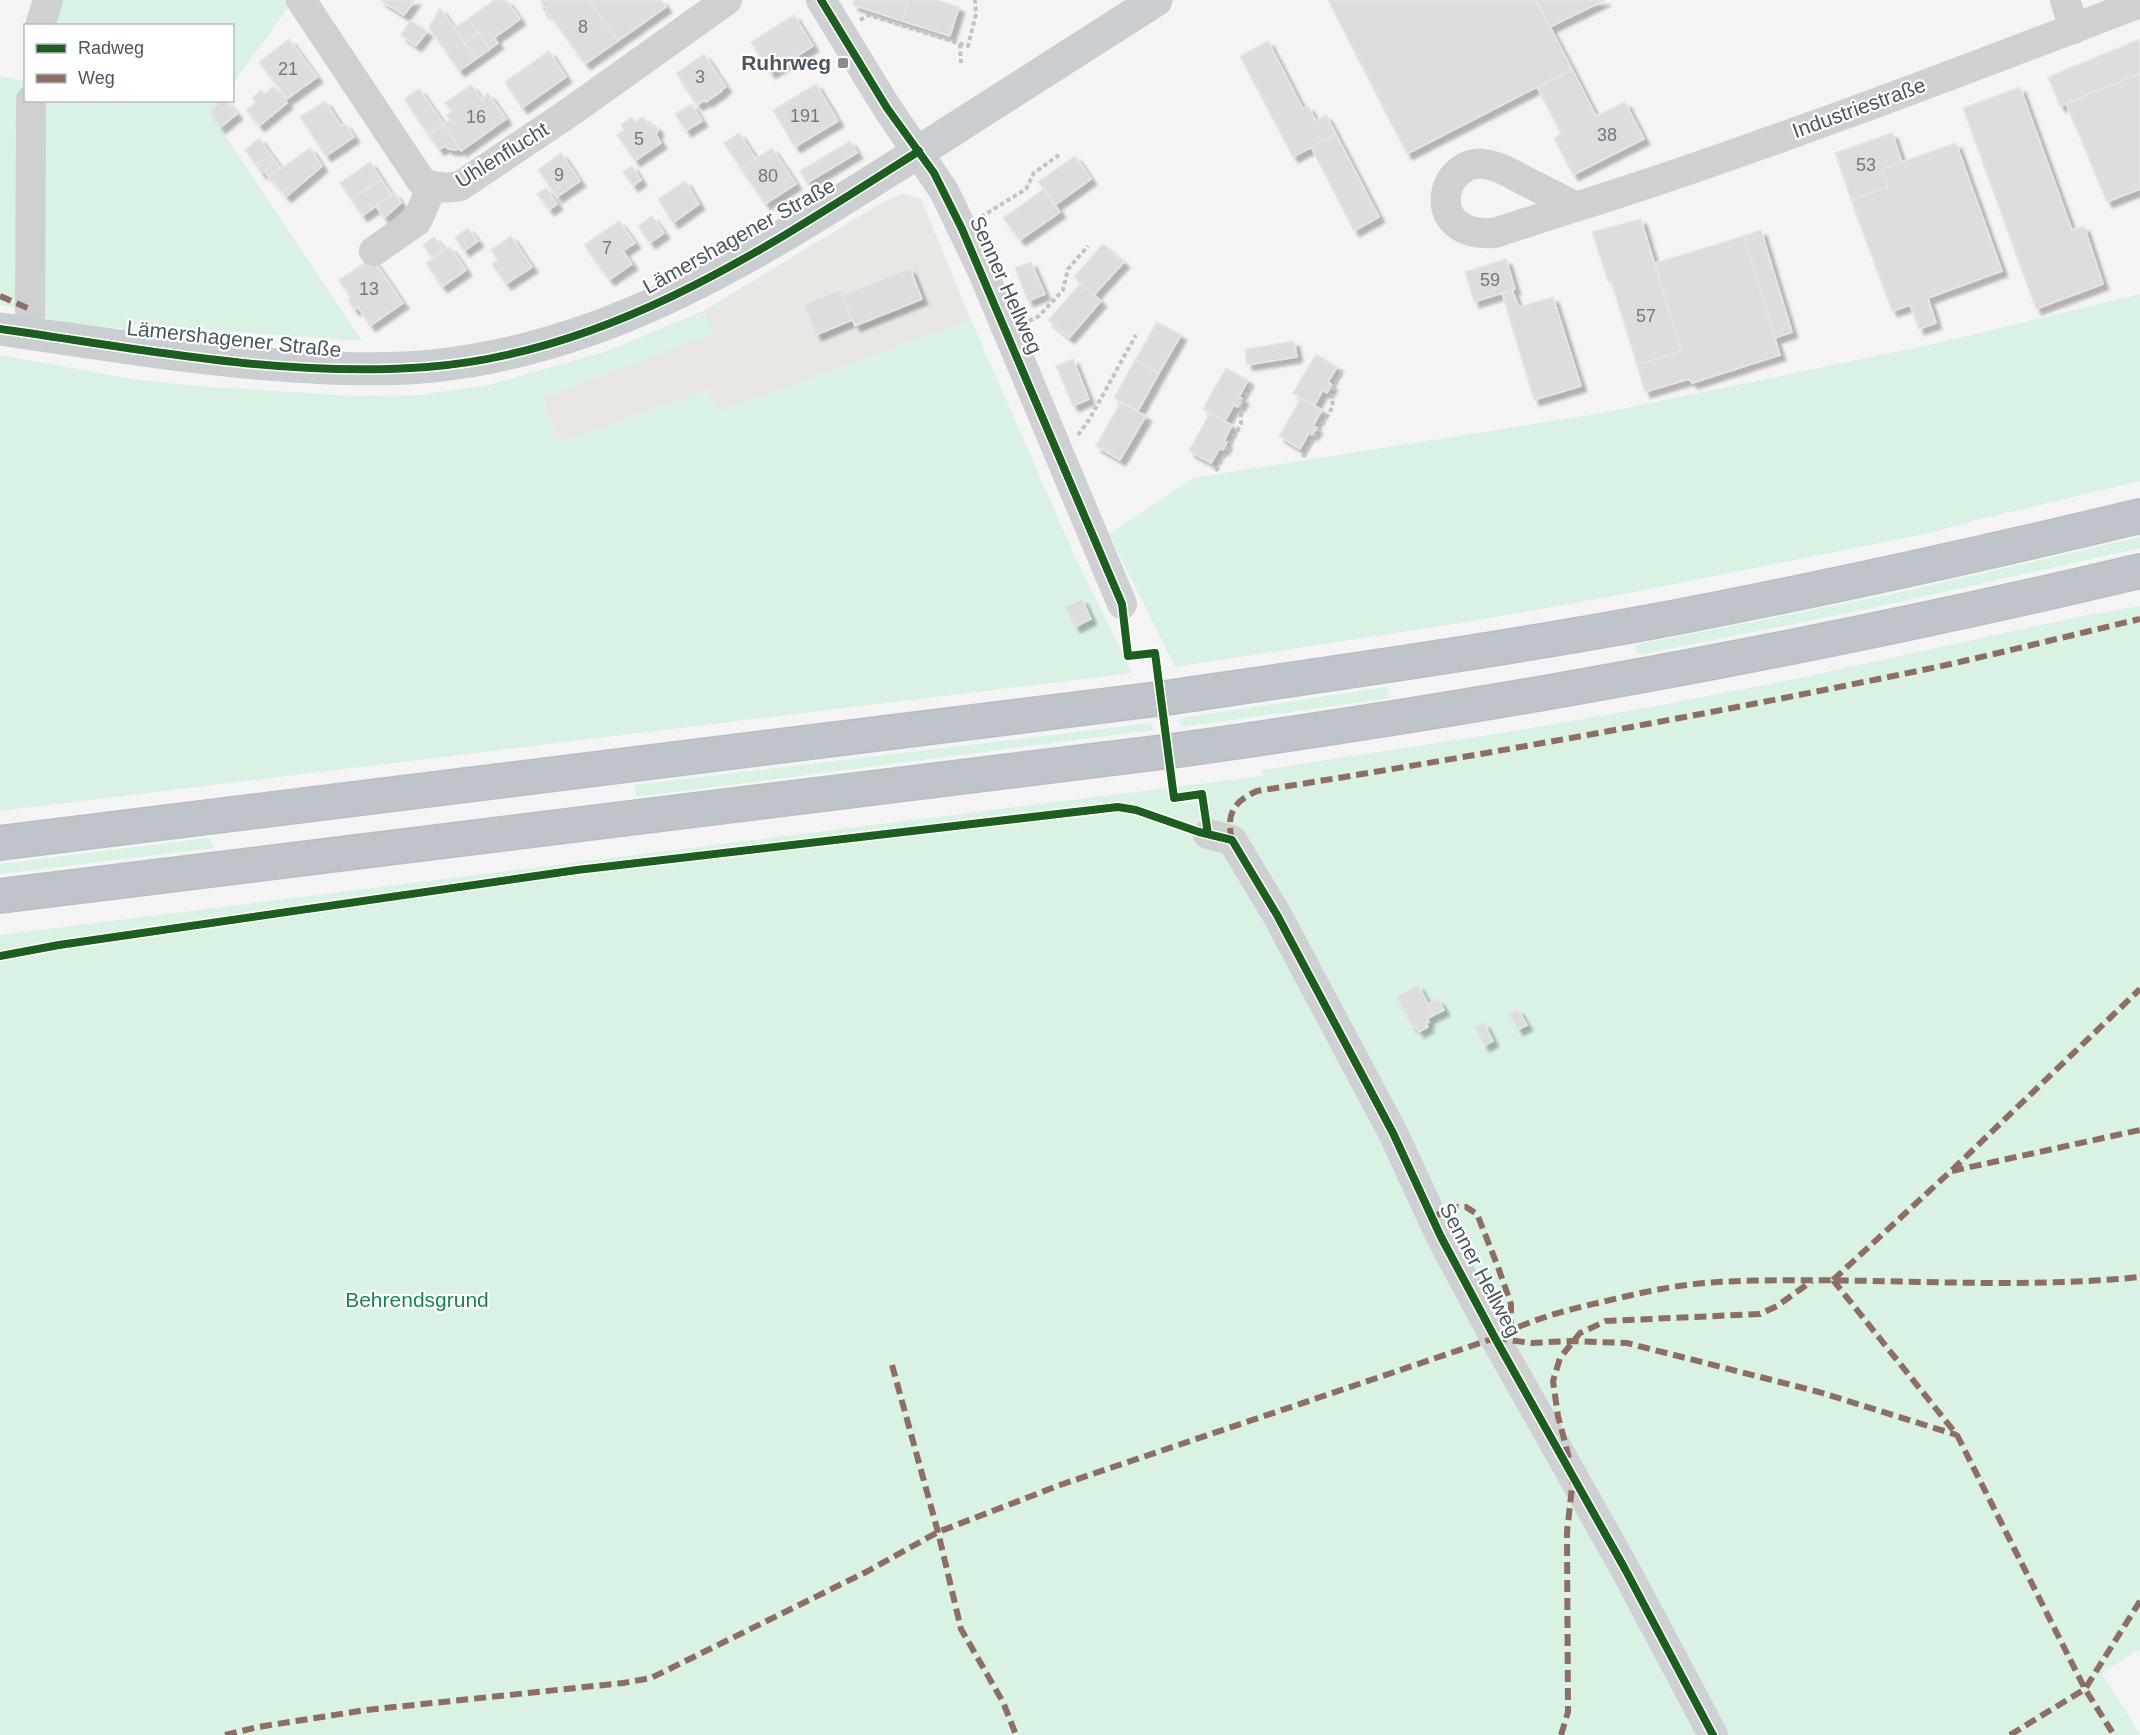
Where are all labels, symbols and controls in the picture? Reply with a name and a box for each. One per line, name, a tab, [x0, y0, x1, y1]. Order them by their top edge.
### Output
house number: 8	[578, 17, 588, 37]
legend	[24, 24, 234, 102]
text: Radweg	[78, 38, 144, 58]
place label: Ruhrweg	[741, 51, 831, 74]
marker: Ruhrweg	[836, 56, 850, 70]
house number: 21	[278, 59, 298, 79]
house number: 3	[695, 67, 705, 87]
text: Weg	[78, 68, 115, 88]
street label: Industriestraße	[1789, 73, 1929, 142]
house number: 191	[790, 106, 820, 126]
house number: 16	[466, 107, 486, 127]
street label: Uhlenflucht	[451, 117, 553, 192]
house number: 38	[1597, 125, 1617, 145]
house number: 5	[634, 129, 644, 149]
house number: 53	[1856, 155, 1876, 175]
house number: 9	[554, 165, 564, 185]
house number: 80	[758, 166, 778, 186]
street label: Lämershagener Straße	[639, 173, 839, 298]
street label: Senner Hellweg	[966, 212, 1047, 357]
house number: 7	[602, 238, 612, 258]
house number: 59	[1480, 270, 1500, 290]
house number: 13	[359, 279, 379, 299]
house number: 57	[1636, 306, 1656, 326]
street label: Lämershagener Straße	[125, 316, 343, 361]
street label: Senner Hellweg	[1435, 1199, 1525, 1341]
park label: Behrendsgrund	[345, 1288, 489, 1311]

